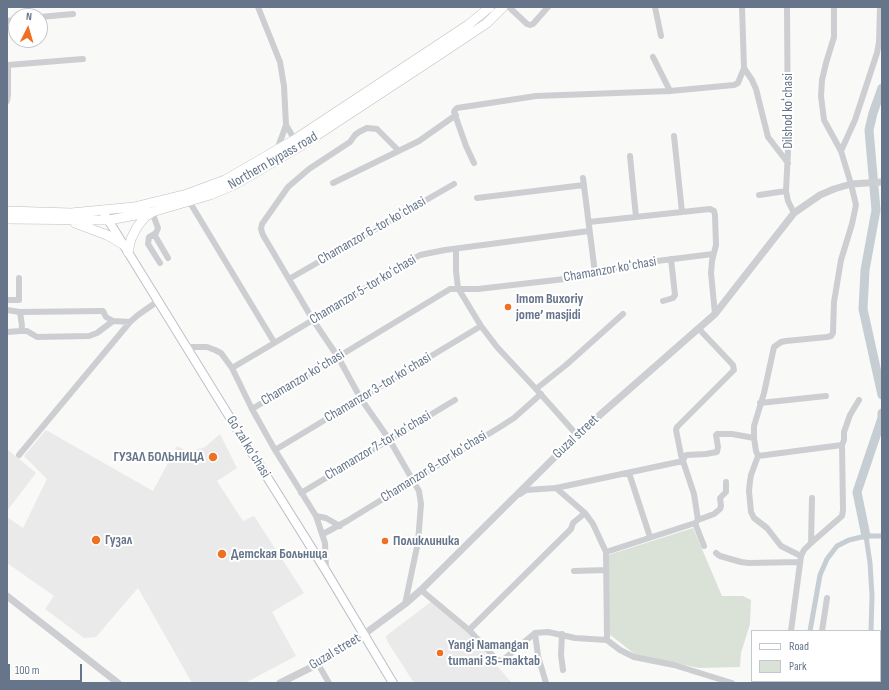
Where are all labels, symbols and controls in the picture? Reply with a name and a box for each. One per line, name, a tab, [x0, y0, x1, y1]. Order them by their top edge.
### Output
north arrow	[8, 8, 48, 48]
text: N	[26, 10, 32, 23]
street label: Dilshod koʻchasi	[780, 73, 796, 149]
street label: Northern bypass road	[225, 129, 321, 193]
street label: Chamanzor 6-tor koʻchasi	[315, 193, 429, 269]
street label: Chamanzor 5-tor koʻchasi	[307, 252, 419, 328]
street label: Chamanzor koʻchasi	[562, 254, 658, 286]
place label: Imom Buxoriy jome’ masjidi	[516, 291, 583, 324]
marker: Imom Buxoriy jome’ masjidi	[503, 302, 513, 312]
street label: Chamanzor koʻchasi	[258, 347, 348, 409]
street label: Chamanzor 3-tor koʻchasi	[322, 350, 434, 426]
street label: Chamanzor 7-tor koʻchasi	[322, 408, 434, 484]
street label: Guzal street	[550, 412, 602, 462]
street label: Goʻzal koʻchasi	[222, 413, 274, 481]
street label: Chamanzor 8-tor koʻchasi	[378, 428, 490, 506]
place label: ГУЗАЛ БОЛЬНИЦА	[113, 449, 204, 465]
marker: ГУЗАЛ БОЛЬНИЦА	[207, 451, 219, 463]
place label: Гузал	[105, 532, 132, 548]
place label: Поликлиника	[393, 533, 459, 549]
marker: Гузал	[90, 534, 102, 546]
marker: Поликлиника	[380, 536, 390, 546]
place label: Детская Больница	[231, 546, 327, 562]
marker: Детская Больница	[216, 548, 228, 560]
street label: Guzal street	[306, 630, 364, 674]
legend	[751, 630, 881, 682]
place label: Yangi Namangan tumani 35-maktab	[448, 637, 540, 670]
text: Road	[789, 639, 809, 654]
marker: Yangi Namangan tumani 35-maktab	[435, 648, 445, 658]
scale bar	[10, 656, 84, 682]
text: Park	[789, 659, 807, 674]
text: 100 m	[15, 663, 40, 678]

